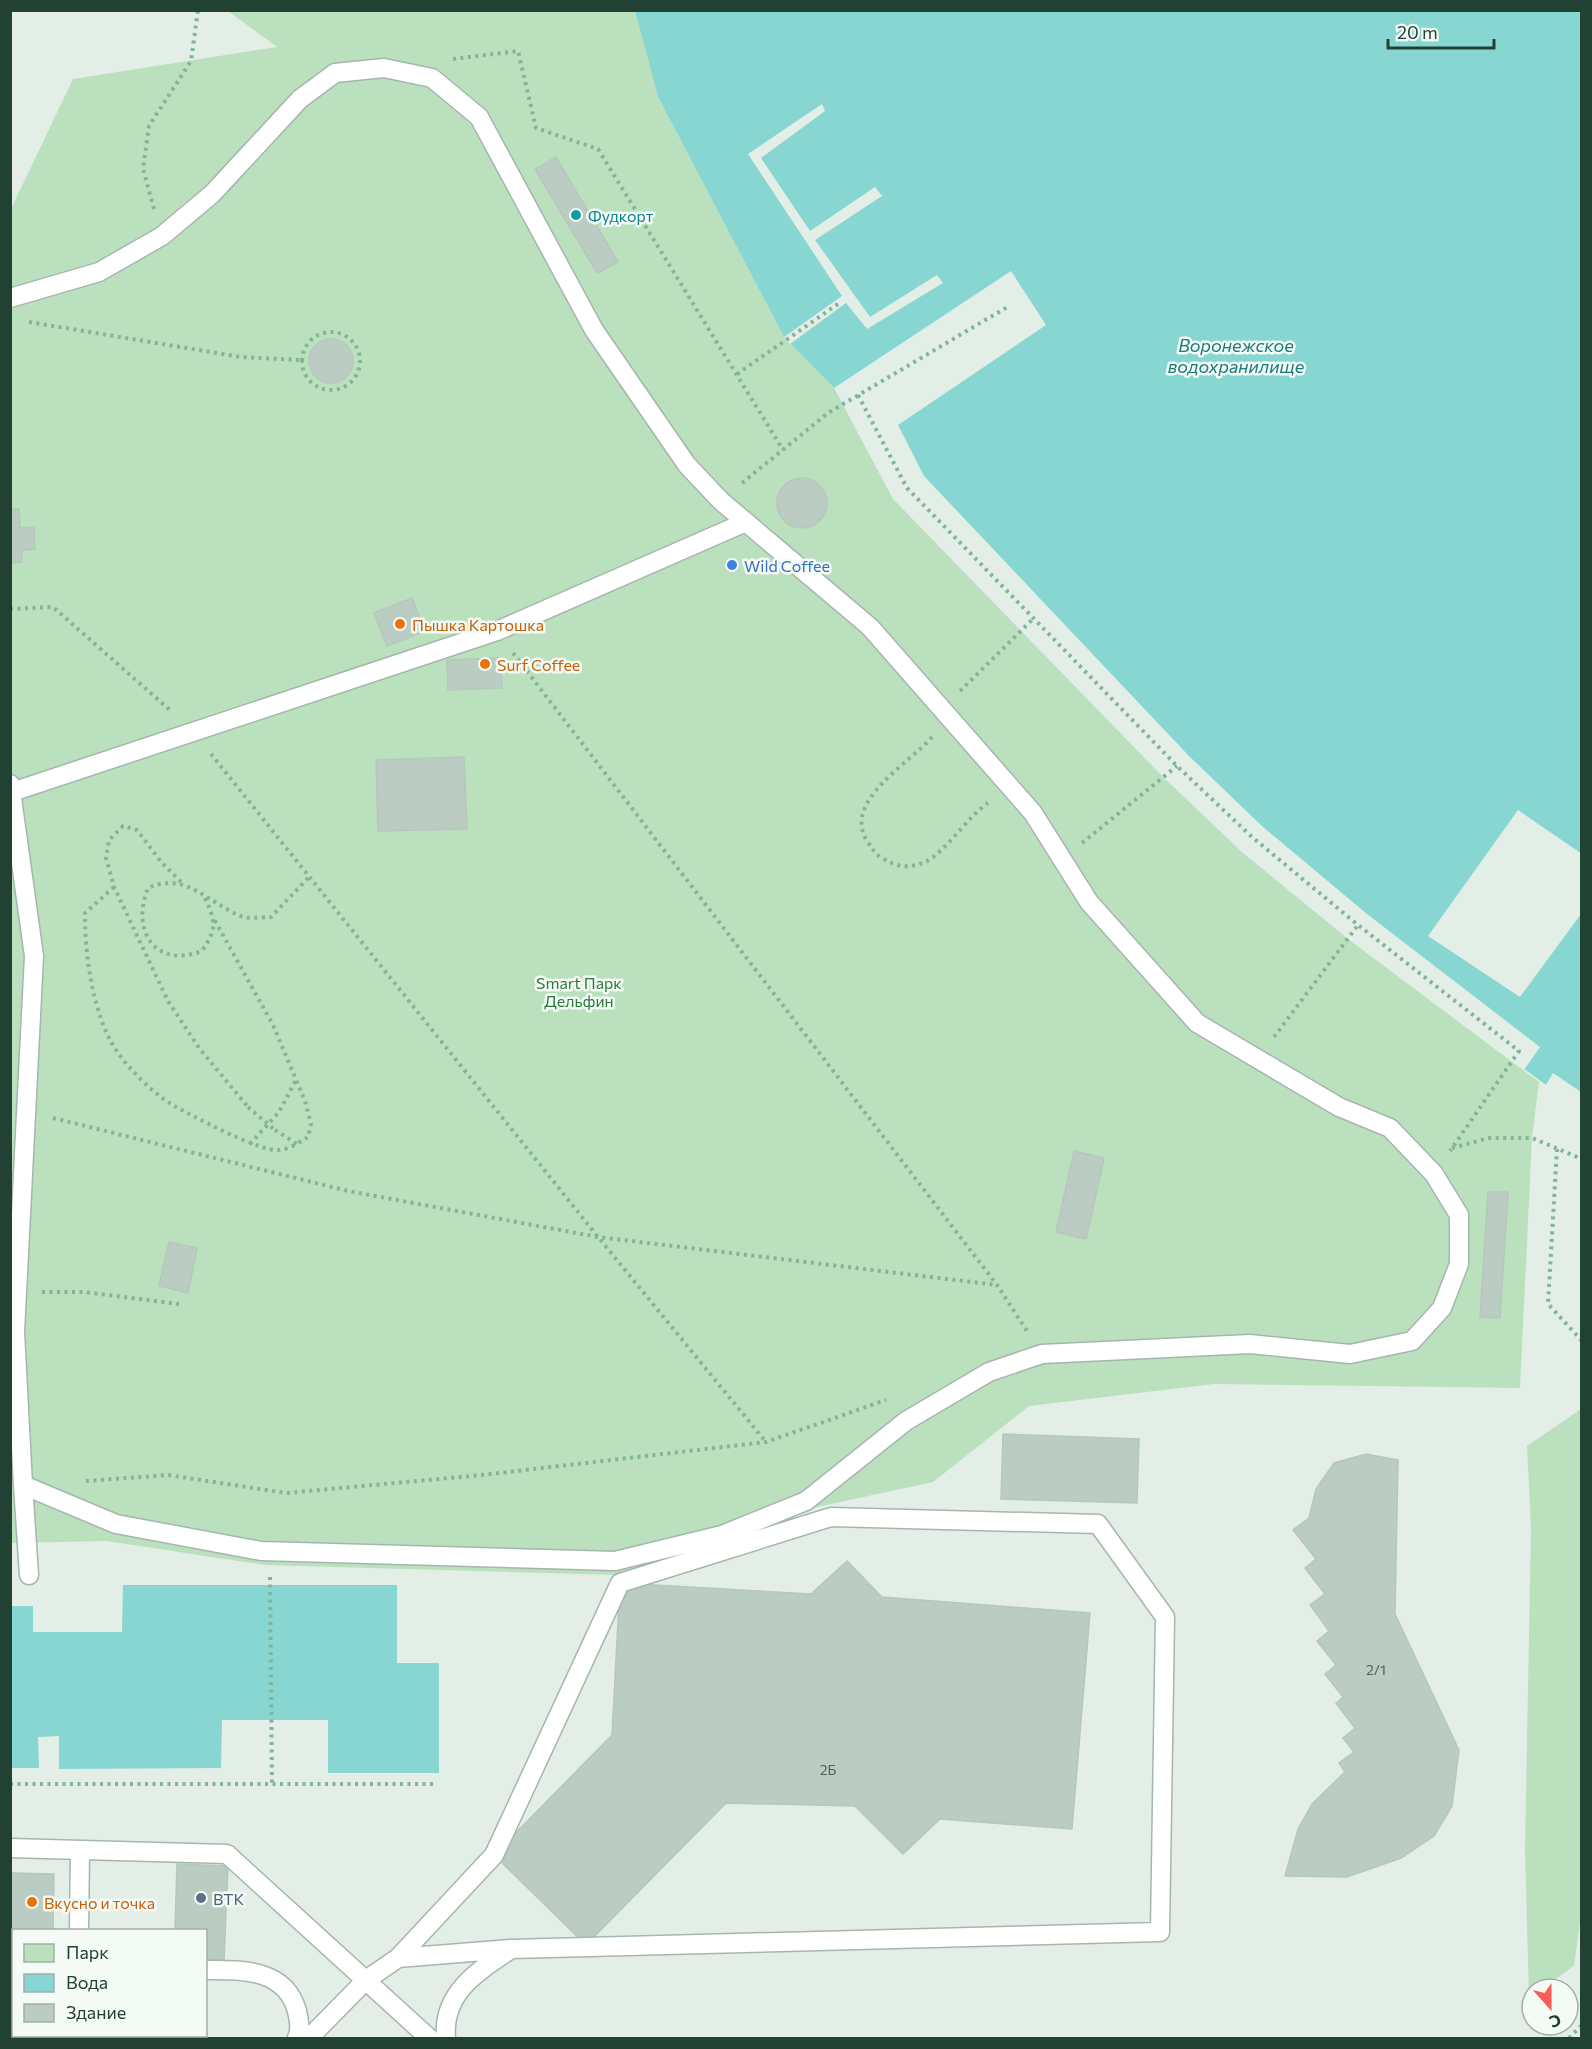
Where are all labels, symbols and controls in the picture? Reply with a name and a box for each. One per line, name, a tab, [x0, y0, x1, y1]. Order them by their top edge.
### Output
scale bar	[1388, 12, 1494, 50]
text: 20 m	[1397, 21, 1438, 43]
place label: Фудкорт	[588, 206, 654, 225]
marker: Фудкорт	[569, 208, 583, 222]
water label: Воронежское водохранилище	[1168, 334, 1305, 377]
place label: Wild Coffee	[744, 556, 830, 575]
marker: Wild Coffee	[725, 558, 739, 572]
place label: Пышка Картошка	[412, 615, 544, 634]
marker: Пышка Картошка	[393, 617, 407, 631]
place label: Surf Coffee	[497, 655, 580, 674]
marker: Surf Coffee	[478, 657, 492, 671]
park label: Smart Парк Дельфин	[536, 973, 622, 1010]
house number: 2/1	[1366, 1661, 1386, 1678]
house number: 2Б	[820, 1761, 836, 1778]
place label: ВТК	[213, 1889, 244, 1908]
marker: ВТК	[194, 1891, 208, 1905]
place label: Вкусно и точка	[44, 1893, 155, 1912]
marker: Вкусно и точка	[25, 1895, 39, 1909]
legend	[12, 1929, 207, 2037]
text: Парк	[66, 1941, 109, 1963]
text: Вода	[66, 1971, 108, 1993]
north arrow	[1520, 1977, 1580, 2037]
text: Здание	[66, 2001, 126, 2023]
text: С	[1547, 2011, 1564, 2032]

